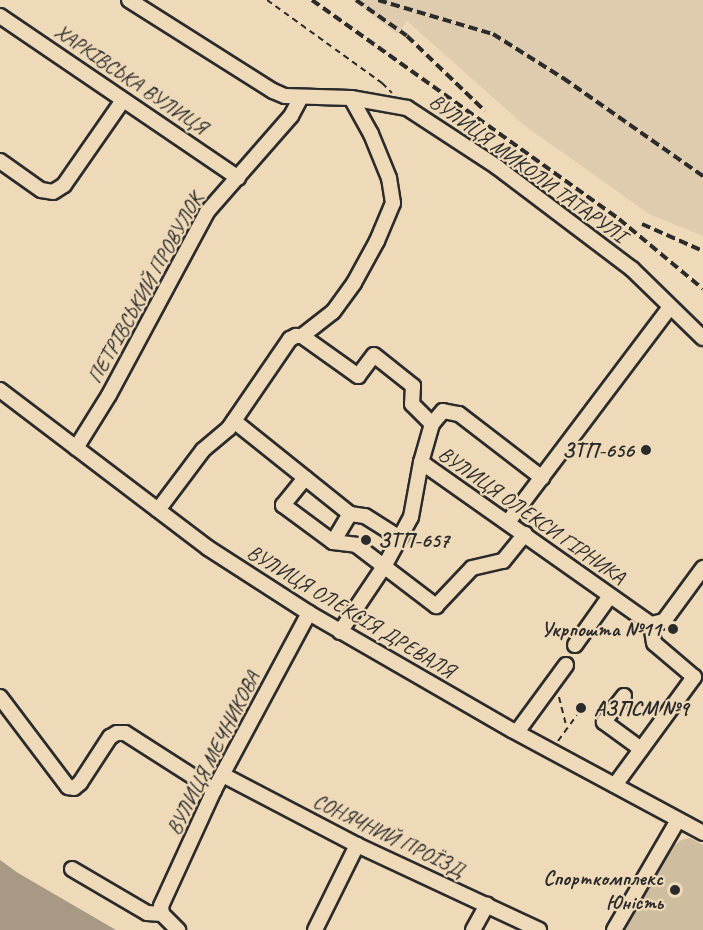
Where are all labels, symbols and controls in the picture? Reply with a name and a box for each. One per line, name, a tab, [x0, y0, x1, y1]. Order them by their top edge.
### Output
street label: ХАРКІВСЬКА ВУЛИЦЯ	[50, 19, 212, 139]
street label: ВУЛИЦЯ МИКОЛИ ТАТАРУЛІ	[425, 88, 631, 248]
street label: ПЕТРІВСЬКИЙ ПРОВУЛОК	[82, 188, 208, 388]
place label: ЗТП-656	[562, 437, 634, 463]
street label: ВУЛИЦЯ ОЛЕКСИ ГІРНИКА	[434, 441, 630, 589]
marker: ЗТП-656	[639, 443, 653, 457]
place label: ЗТП-657	[378, 527, 449, 553]
marker: ЗТП-657	[359, 533, 373, 547]
street label: ВУЛИЦЯ ОЛЕКСІЯ ДРЕВАЛЯ	[243, 539, 459, 683]
place label: Укрпошта №11	[541, 616, 661, 642]
marker: Укрпошта №11	[666, 622, 680, 636]
street label: ВУЛИЦЯ МЕЧНИКОВА	[161, 667, 265, 839]
place label: АЗПСМ №9	[594, 695, 688, 721]
marker: АЗПСМ №9	[572, 699, 590, 717]
street label: СОНЯЧНИЙ ПРОЇЗД	[309, 788, 469, 882]
place label: Cпорткомплекс Юність	[543, 865, 663, 915]
marker: Cпорткомплекс Юність	[668, 883, 682, 897]

